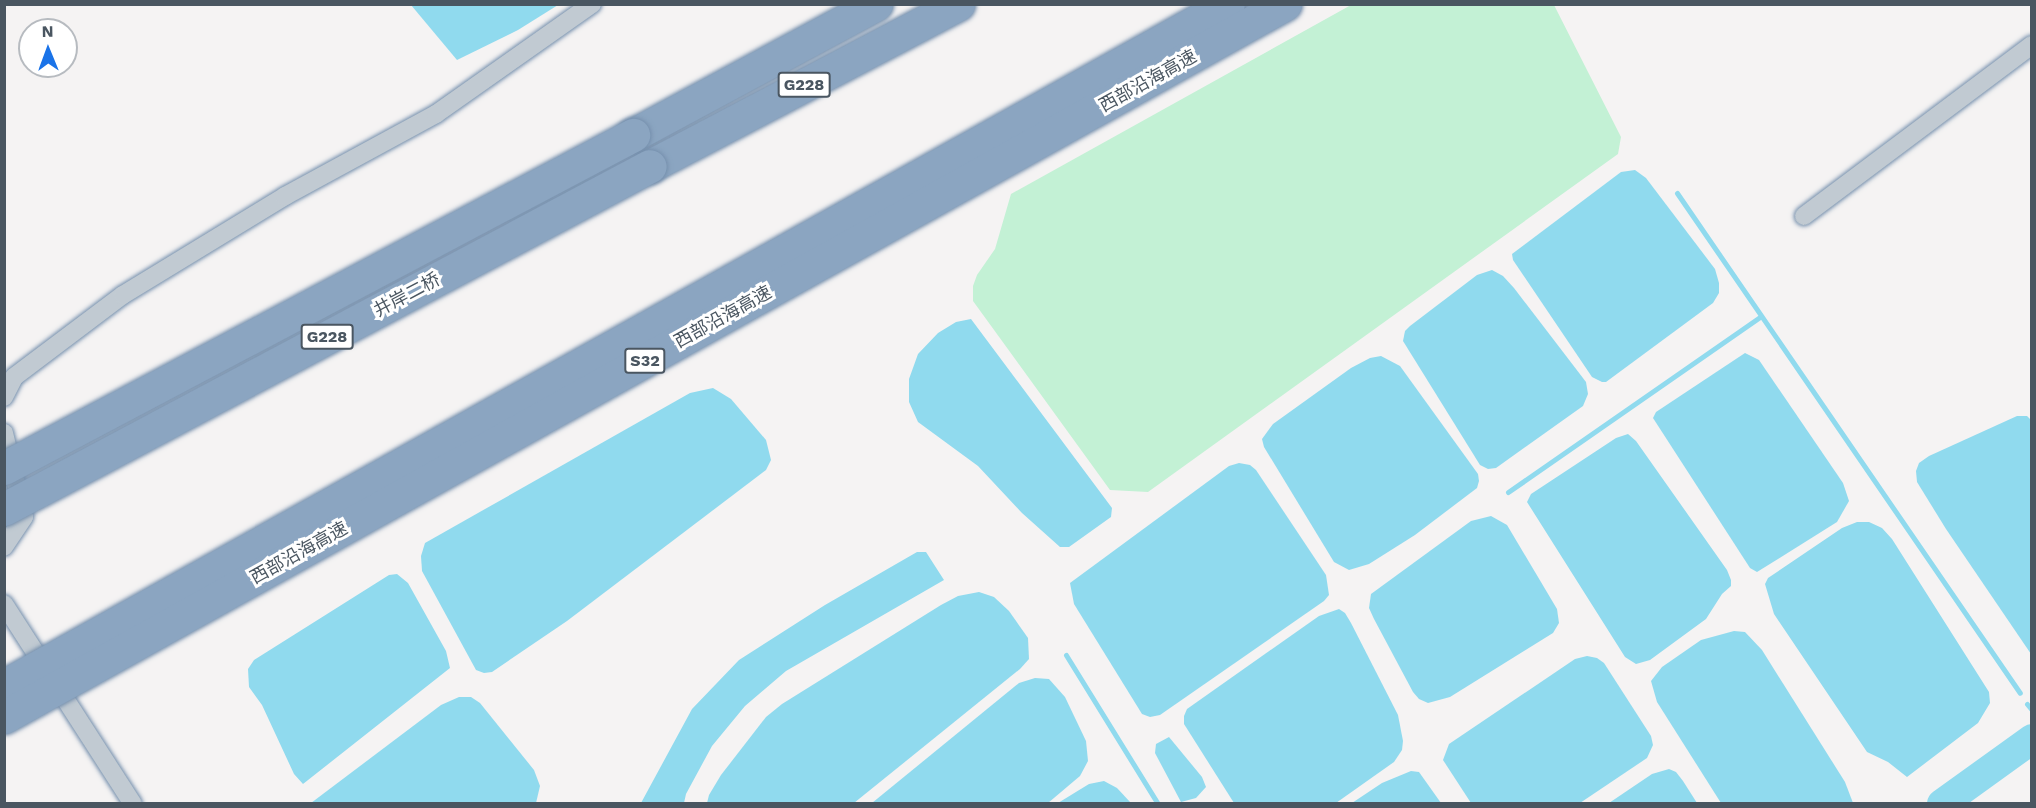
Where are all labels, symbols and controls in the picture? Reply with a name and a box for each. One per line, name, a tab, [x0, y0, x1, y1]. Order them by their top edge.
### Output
north arrow	[18, 18, 78, 78]
text: N	[42, 22, 54, 41]
street label: 西部沿海高速	[1096, 45, 1200, 117]
road number: G228	[777, 72, 831, 98]
street label: 井岸二桥	[370, 269, 444, 321]
street label: 西部沿海高速	[671, 281, 775, 353]
road number: G228	[300, 324, 354, 350]
road number: S32	[624, 348, 666, 374]
street label: 西部沿海高速	[247, 517, 351, 589]

